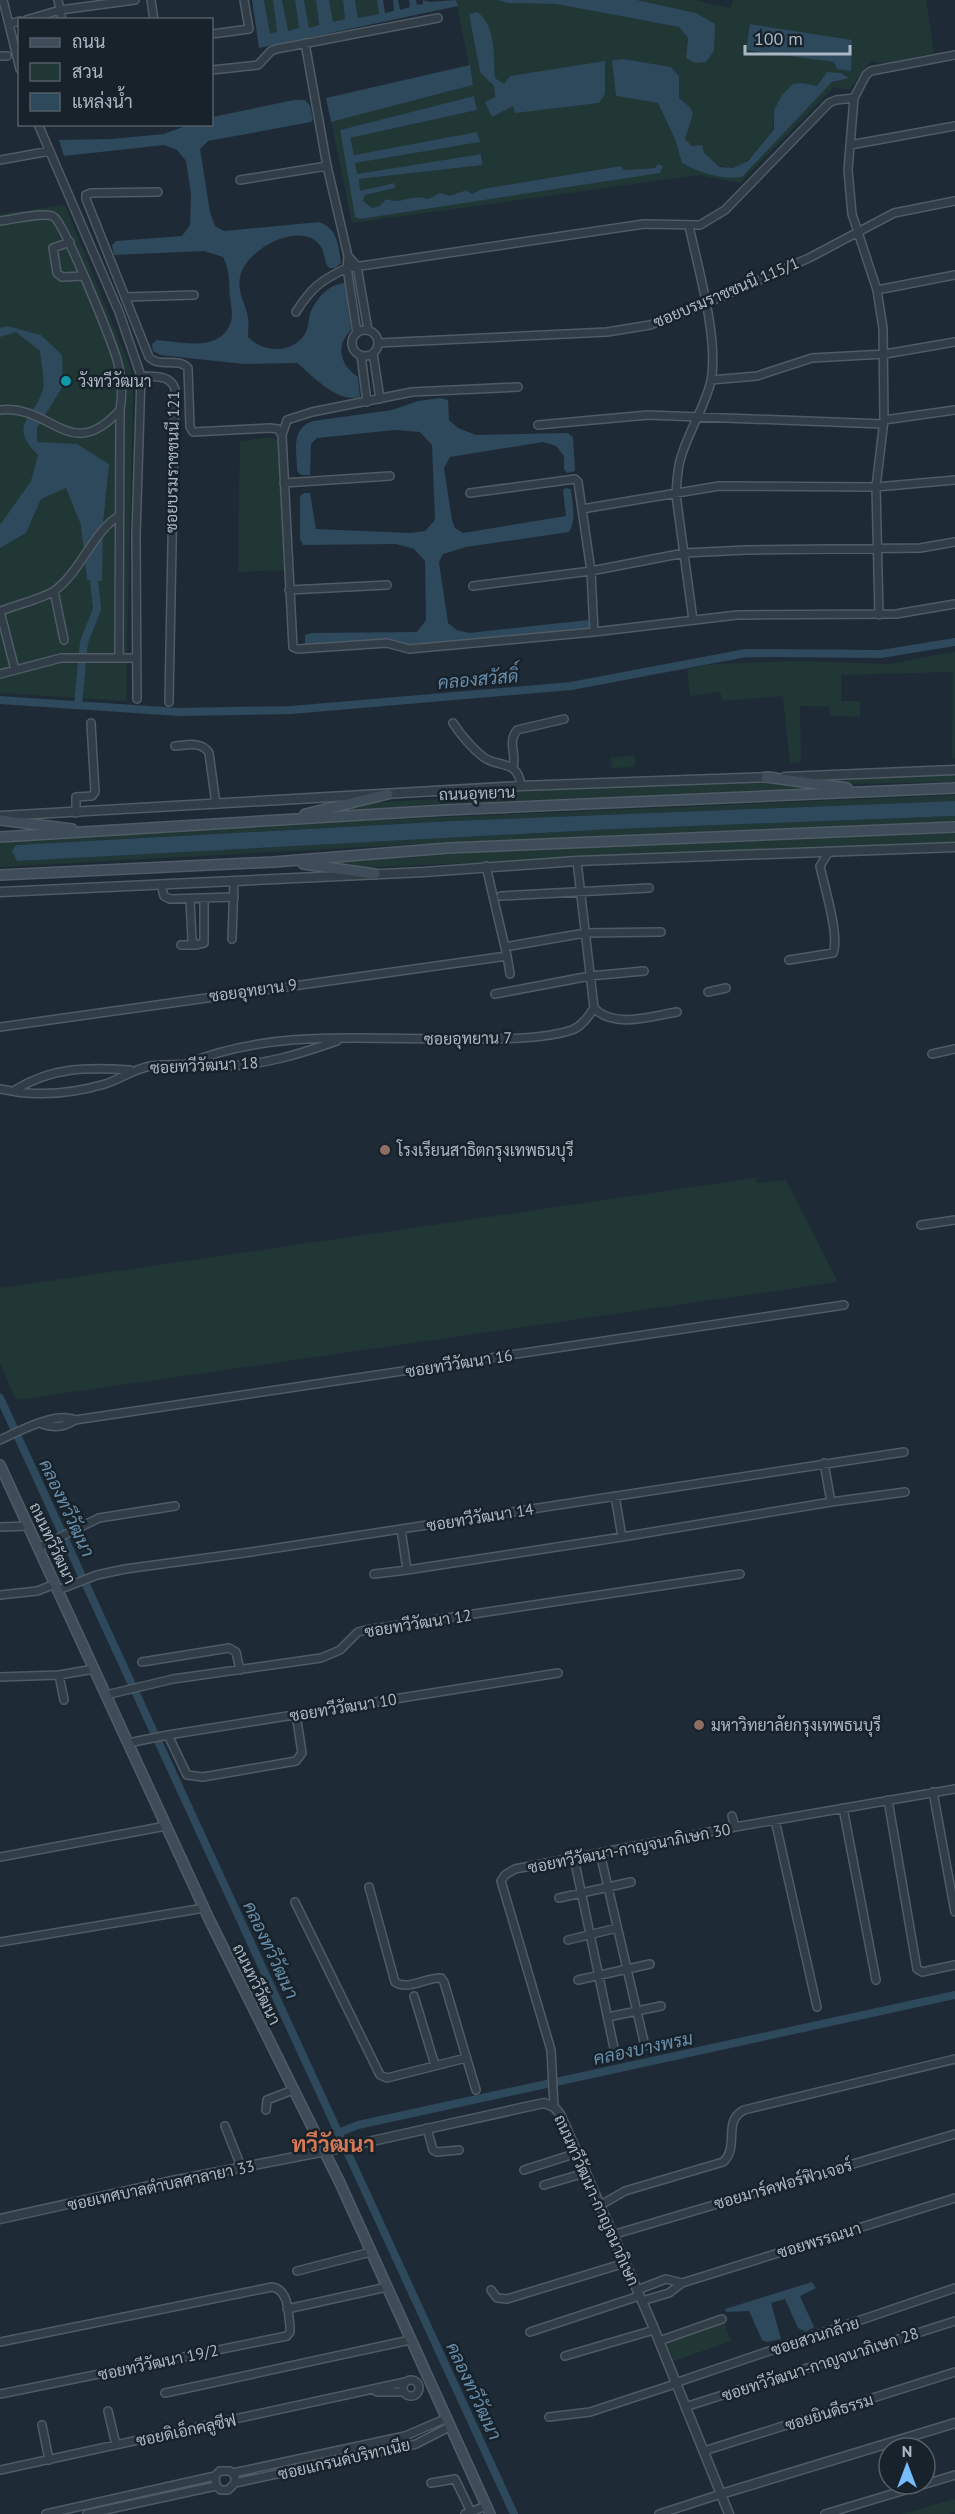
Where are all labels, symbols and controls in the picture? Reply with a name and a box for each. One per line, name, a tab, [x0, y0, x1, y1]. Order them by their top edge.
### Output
legend	[18, 18, 213, 126]
scale bar	[745, 18, 850, 56]
text: 100 m	[754, 27, 803, 50]
text: ถนน	[72, 30, 105, 53]
text: สวน	[72, 60, 103, 83]
text: แหล่งน้ำ	[72, 86, 133, 113]
street label: ซอยบรมราชชนนี 115/1	[650, 251, 802, 332]
place label: วังทวีวัฒนา	[78, 370, 152, 391]
marker: วังทวีวัฒนา	[59, 374, 73, 388]
street label: ซอยบรมราชชนนี 121	[160, 391, 183, 533]
water label: คลองสวัสดิ์	[436, 660, 523, 694]
street label: ถนนอุทยาน	[438, 782, 516, 806]
street label: ซอยอุทยาน 9	[208, 974, 298, 1008]
street label: ซอยอุทยาน 7	[424, 1027, 512, 1051]
street label: ซอยทวีวัฒนา 18	[149, 1051, 259, 1078]
place label: โรงเรียนสาธิตกรุงเทพธนบุรี	[396, 1139, 574, 1162]
marker: โรงเรียนสาธิตกรุงเทพธนบุรี	[378, 1143, 392, 1157]
street label: ซอยทวีวัฒนา 16	[404, 1344, 514, 1381]
water label: คลองทวีวัฒนา	[34, 1455, 101, 1561]
street label: ซอยทวีวัฒนา 14	[425, 1498, 535, 1535]
street label: ถนนทวีวัฒนา	[25, 1499, 82, 1587]
street label: ซอยทวีวัฒนา 12	[363, 1604, 473, 1641]
street label: ซอยทวีวัฒนา 10	[288, 1688, 398, 1725]
place label: มหาวิทยาลัยกรุงเทพธนบุรี	[711, 1714, 881, 1737]
marker: มหาวิทยาลัยกรุงเทพธนบุรี	[692, 1718, 706, 1732]
street label: ซอยทวีวัฒนา-กาญจนาภิเษก 30	[526, 1817, 732, 1877]
water label: คลองทวีวัฒนา	[238, 1897, 305, 2003]
street label: ถนนทวีวัฒนา	[229, 1940, 286, 2028]
water label: คลองบางพรม	[591, 2026, 695, 2070]
street label: ถนนทวีวัฒนา-กาญจนาภิเษก	[550, 2111, 645, 2289]
district label: ทวีวัฒนา	[291, 2130, 375, 2158]
street label: ซอยมาร์คฟอร์ฟิวเจอร์	[711, 2153, 855, 2213]
street label: ซอยเทศบาลตำบลศาลายา 33	[66, 2155, 256, 2215]
street label: ซอยพรรณนา	[775, 2218, 863, 2262]
street label: ซอยสวนกล้วย	[768, 2312, 862, 2360]
street label: ซอยทวีวัฒนา-กาญจนาภิเษก 28	[719, 2322, 921, 2405]
street label: ซอยทวีวัฒนา 19/2	[96, 2338, 220, 2385]
water label: คลองทวีวัฒนา	[441, 2338, 508, 2444]
street label: ซอยยินดีธรรม	[782, 2388, 876, 2435]
street label: ซอยดิเอ็กคลูซีฟ	[134, 2407, 238, 2452]
street label: ซอยแกรนด์บริทาเนีย	[276, 2432, 412, 2484]
north arrow	[877, 2436, 937, 2496]
text: N	[902, 2441, 912, 2461]

